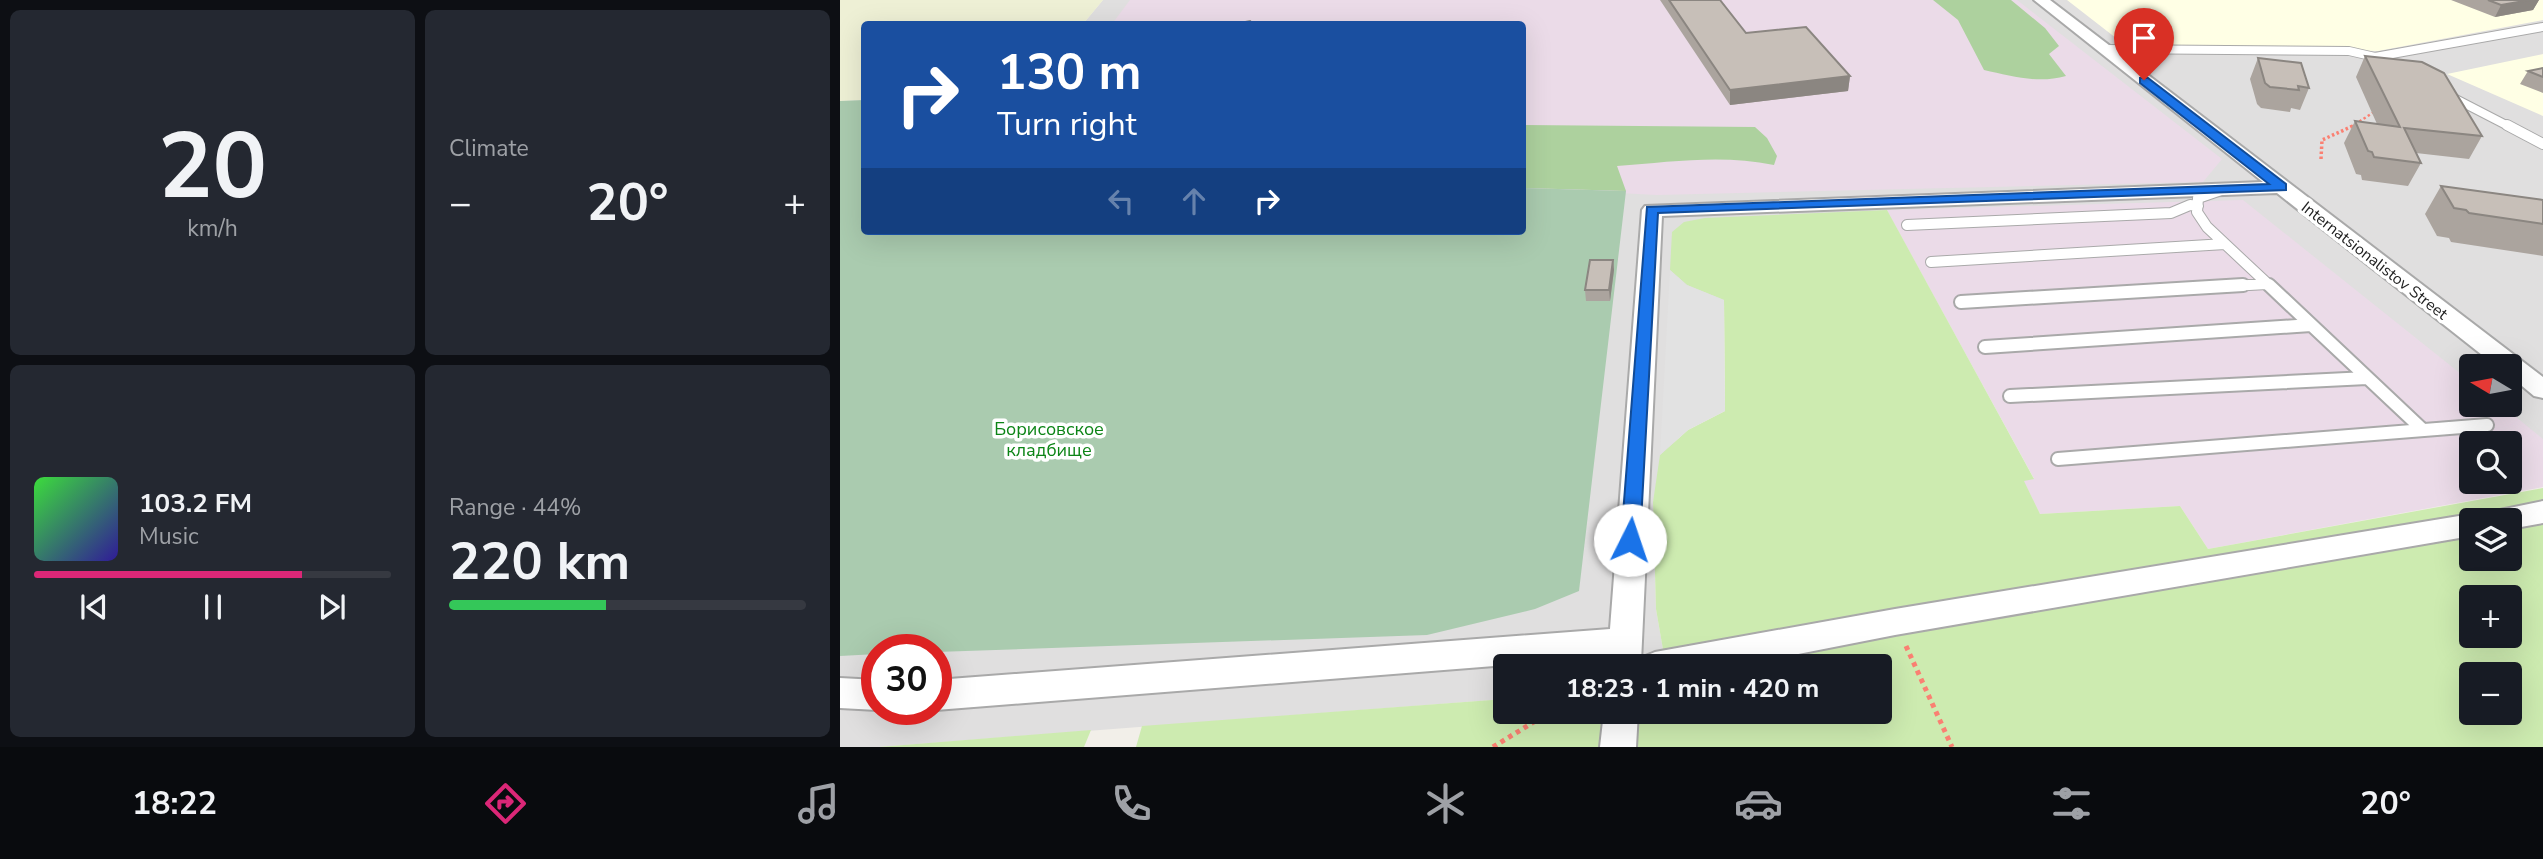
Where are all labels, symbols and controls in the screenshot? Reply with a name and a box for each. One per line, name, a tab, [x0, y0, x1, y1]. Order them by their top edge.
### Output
pin	[2114, 8, 2174, 80]
icon: arrive	[2125, 19, 2163, 57]
text: 130 m	[997, 39, 1141, 106]
icon: right	[882, 49, 973, 140]
text: Turn right	[997, 103, 1137, 146]
text: 20	[158, 105, 267, 229]
text: Climate	[449, 133, 529, 164]
text: 20°	[586, 167, 669, 238]
text: −	[449, 178, 472, 229]
text: +	[783, 178, 806, 229]
icon: left	[1102, 182, 1140, 220]
icon: ahead	[1175, 182, 1213, 220]
icon: right	[1248, 182, 1286, 220]
street label: Internatsionalistov Street	[2297, 197, 2453, 325]
text: km/h	[187, 213, 238, 244]
north arrow	[2459, 354, 2522, 416]
map controls	[2459, 354, 2522, 725]
park label: Борисовское кладбище	[994, 417, 1104, 462]
button: search	[2459, 431, 2522, 494]
text: 103.2 FM	[139, 486, 252, 521]
text: Range · 44%	[449, 492, 581, 523]
position arrow	[1593, 503, 1667, 577]
button: layers	[2459, 508, 2522, 571]
text: Music	[139, 521, 199, 552]
text: 220 km	[449, 526, 630, 597]
button: +	[2459, 585, 2522, 648]
icon: previous	[75, 588, 113, 626]
icon: pause	[194, 588, 232, 626]
icon: next	[313, 588, 351, 626]
speed limit sign: 30	[861, 634, 952, 725]
button: −	[2459, 662, 2522, 725]
text: 18:23 · 1 min · 420 m	[1566, 671, 1819, 706]
icon: directions	[481, 779, 530, 828]
icon: music	[794, 779, 843, 828]
icon: phone	[1107, 779, 1156, 828]
icon: climate	[1421, 779, 1470, 828]
icon: car	[1734, 779, 1783, 828]
icon: filters	[2047, 779, 2096, 828]
text: 18:22	[132, 782, 217, 825]
text: 20°	[2360, 782, 2411, 825]

